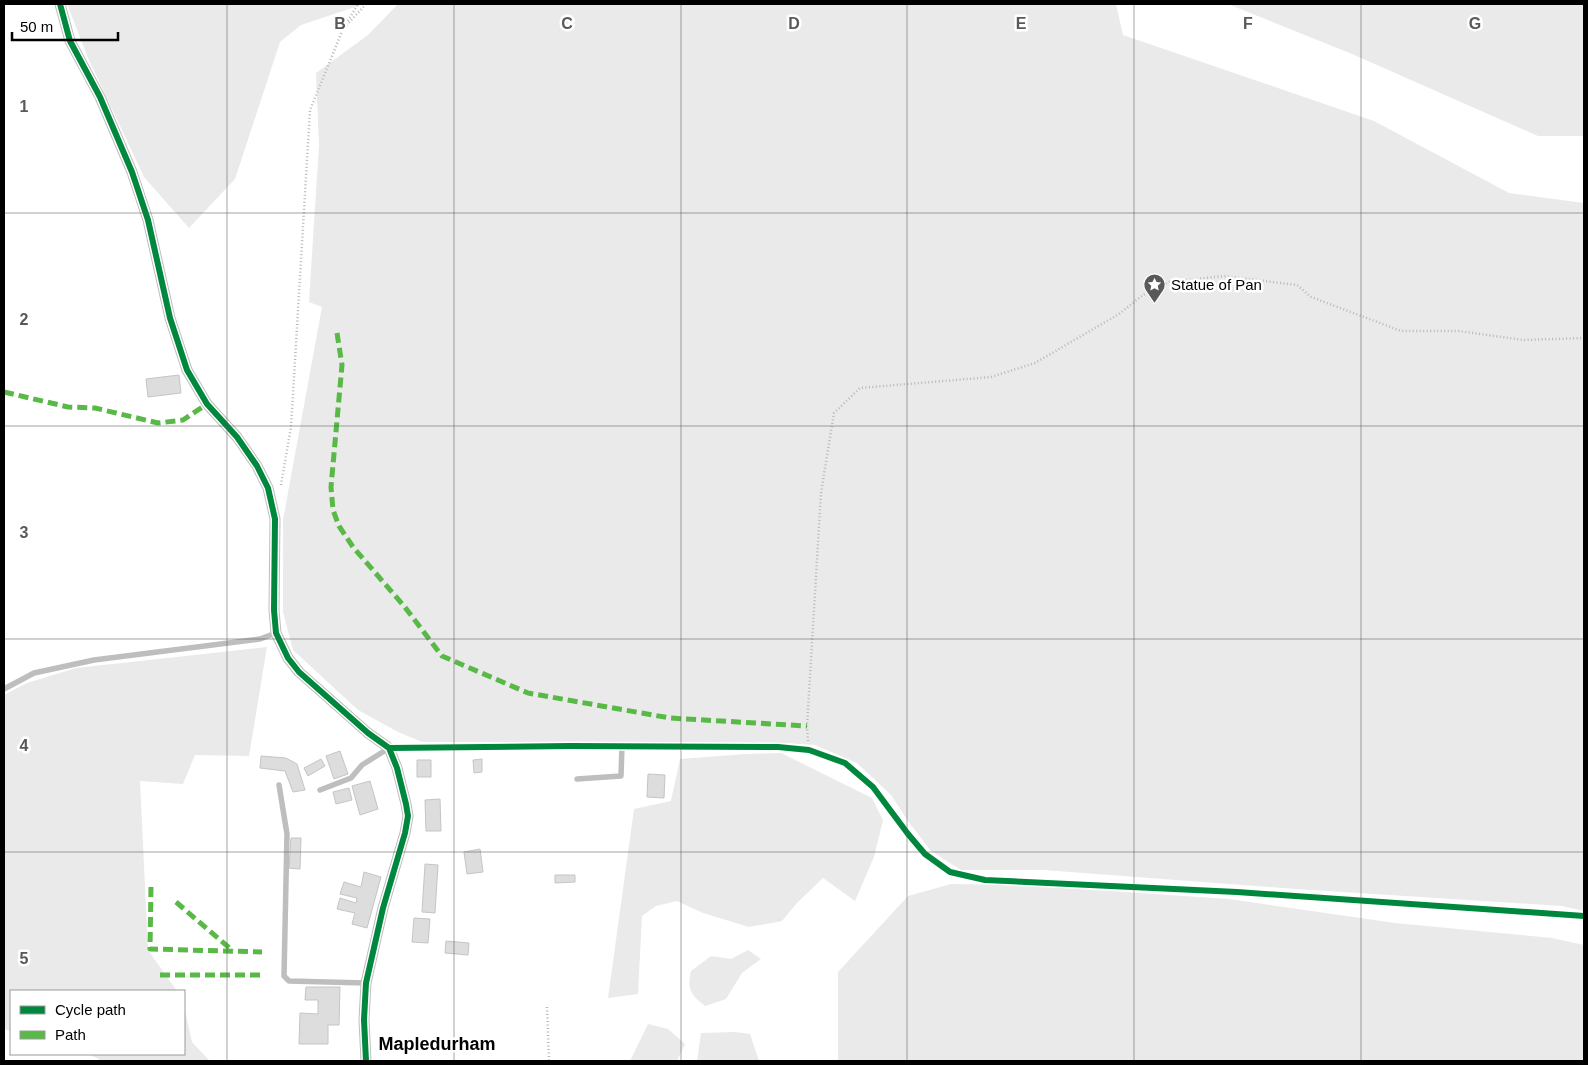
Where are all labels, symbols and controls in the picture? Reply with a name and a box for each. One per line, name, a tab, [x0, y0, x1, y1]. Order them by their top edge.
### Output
scale bar	[12, 10, 119, 42]
text: B	[334, 15, 346, 32]
text: C	[561, 15, 573, 32]
text: D	[788, 15, 800, 32]
text: E	[1016, 15, 1027, 32]
text: F	[1243, 15, 1253, 32]
text: G	[1469, 15, 1481, 32]
text: 50 m	[20, 18, 53, 35]
text: 1	[20, 98, 29, 115]
place icon: Statue of Pan	[1143, 272, 1167, 303]
place label: Statue of Pan	[1171, 276, 1262, 293]
text: 2	[20, 311, 29, 328]
text: 3	[20, 524, 29, 541]
text: 4	[20, 737, 29, 754]
text: 5	[20, 950, 29, 967]
legend	[10, 990, 185, 1055]
text: Cycle path	[55, 1001, 126, 1018]
text: Path	[55, 1026, 86, 1043]
district label: Mapledurham	[378, 1034, 496, 1054]

